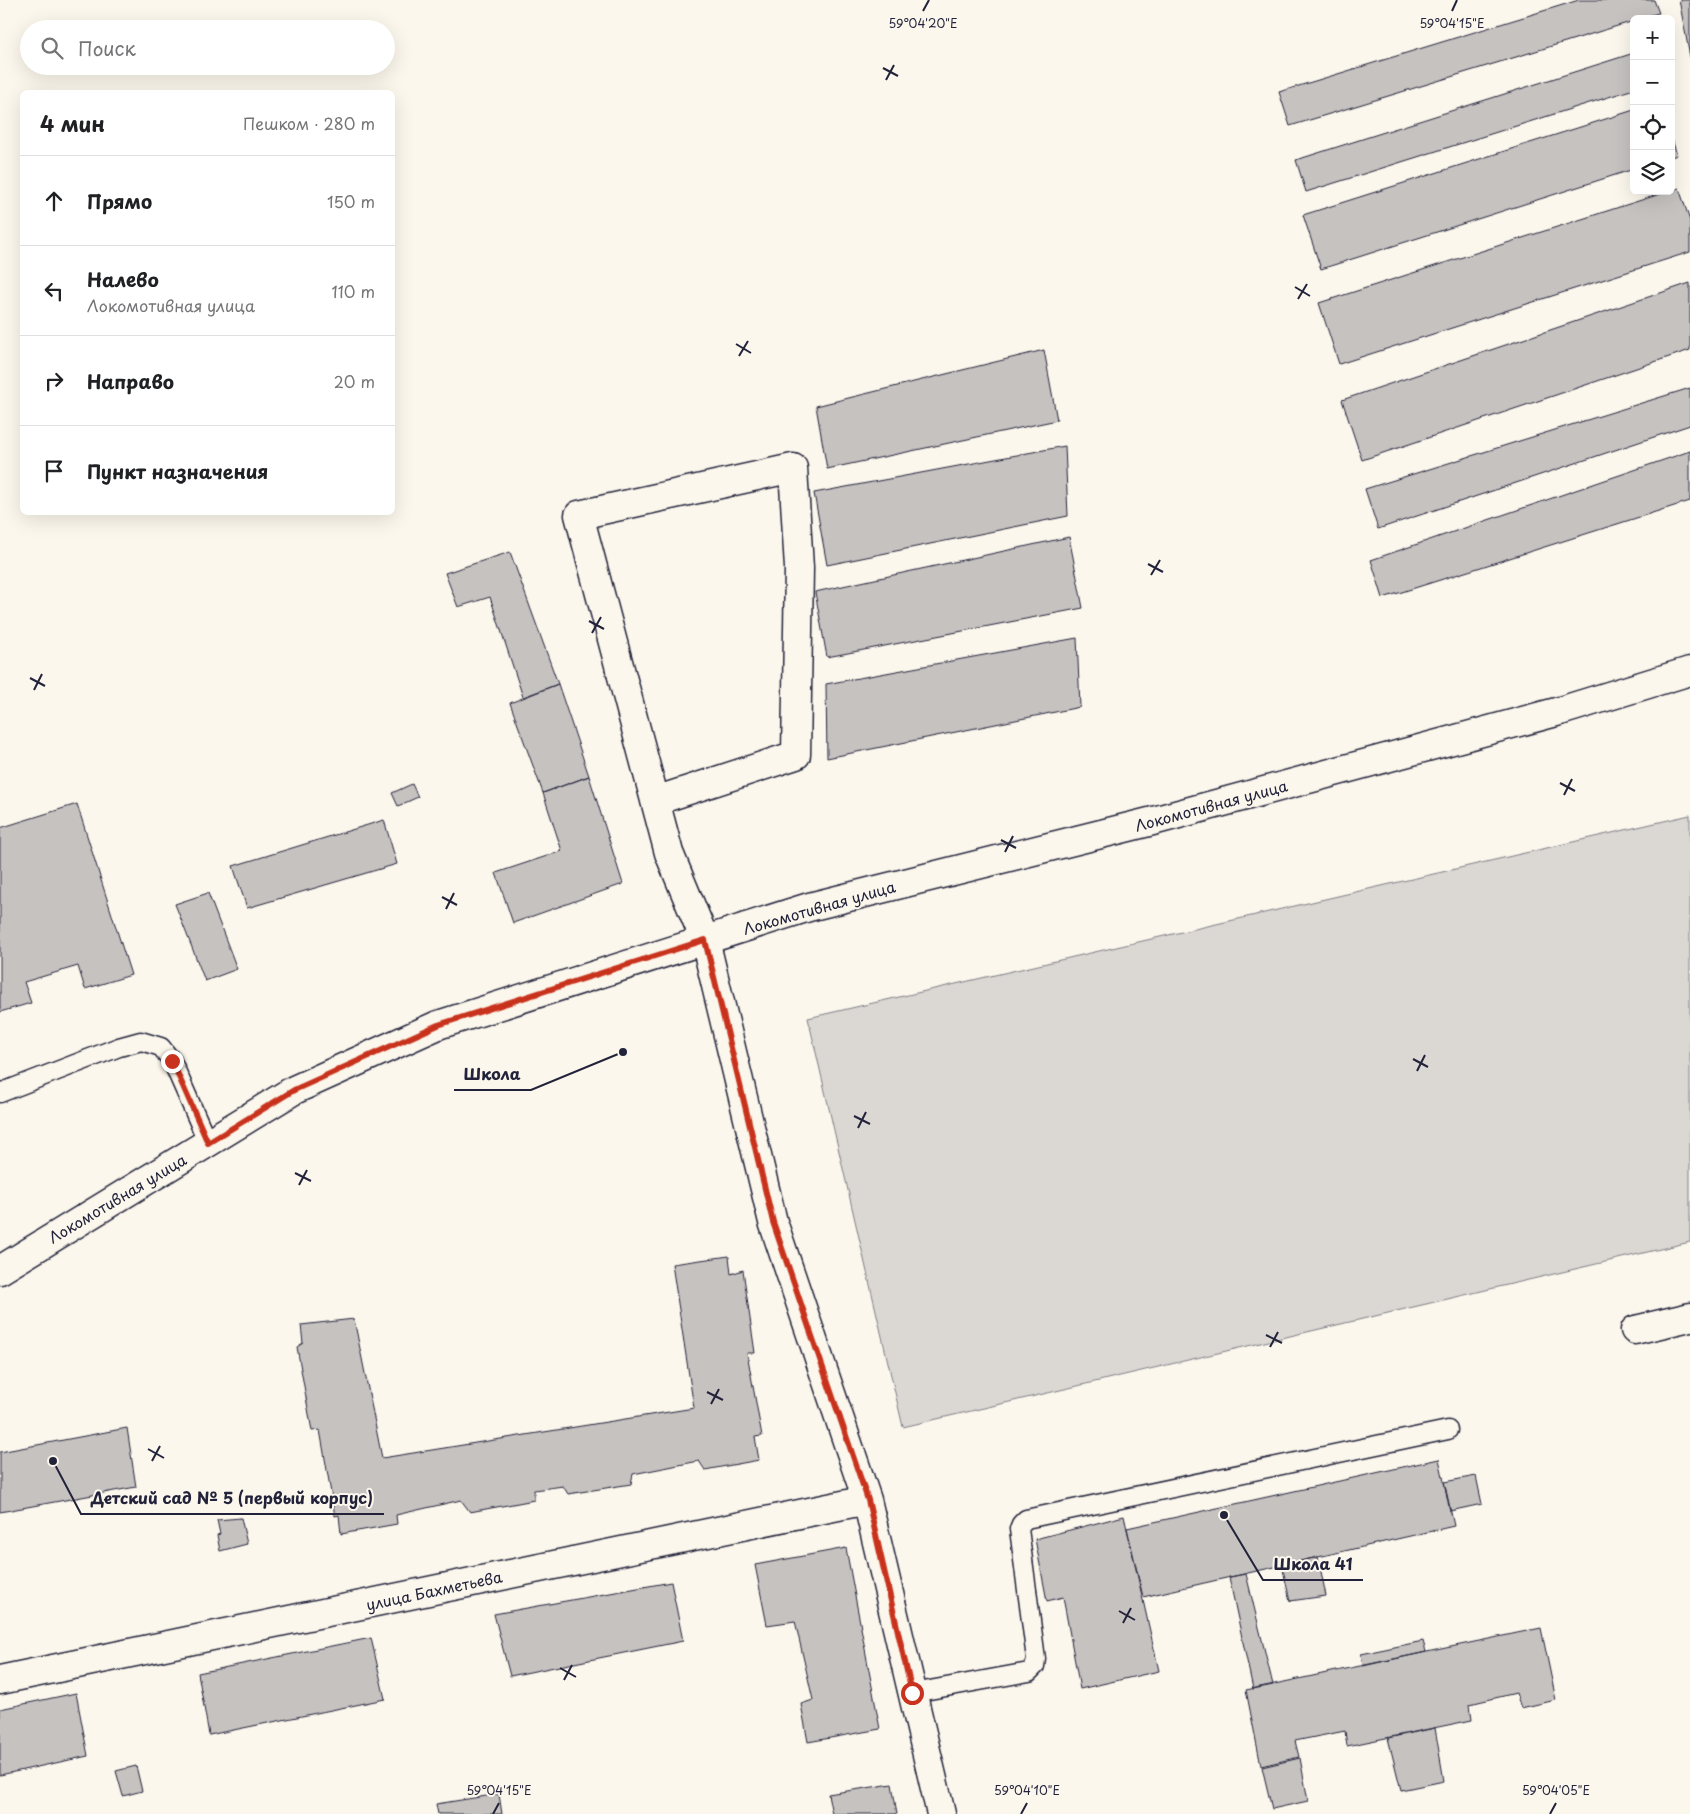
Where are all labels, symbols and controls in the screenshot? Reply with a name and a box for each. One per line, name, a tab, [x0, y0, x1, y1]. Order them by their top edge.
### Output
text: 59°04'20"E	[888, 14, 958, 32]
text: 59°04'15"E	[1419, 14, 1485, 32]
map controls	[1630, 15, 1675, 195]
button: +	[1630, 15, 1675, 60]
search box	[20, 20, 395, 75]
icon: search	[38, 34, 66, 62]
text: Поиск	[78, 34, 136, 62]
button: −	[1630, 60, 1675, 105]
button: locate	[1630, 105, 1675, 150]
text: 4 мин	[40, 107, 105, 139]
text: Пешком · 280 m	[243, 111, 375, 135]
button: layers	[1630, 150, 1675, 195]
icon: ahead	[40, 187, 68, 215]
text: Прямо	[87, 187, 152, 215]
text: 150 m	[327, 189, 375, 213]
text: Налево	[87, 265, 159, 293]
icon: left	[40, 277, 68, 305]
text: 110 m	[332, 279, 375, 303]
text: Локомотивная улица	[87, 293, 255, 317]
icon: right	[40, 367, 68, 395]
text: Направо	[87, 367, 174, 395]
text: 20 m	[334, 369, 375, 393]
icon: arrive	[40, 457, 68, 485]
text: Пункт назначения	[87, 457, 268, 485]
street label: Локомотивная улица	[1132, 773, 1291, 836]
street label: Локомотивная улица	[740, 874, 898, 940]
route end	[161, 1050, 184, 1073]
callout: Школа	[454, 1059, 531, 1090]
text: Школа	[464, 1061, 521, 1085]
street label: Локомотивная улица	[44, 1147, 191, 1248]
callout: Детский сад № 5 (первый корпус)	[81, 1483, 384, 1514]
text: Детский сад № 5 (первый корпус)	[90, 1485, 373, 1509]
callout: Школа 41	[1263, 1549, 1363, 1580]
text: Школа 41	[1273, 1551, 1353, 1575]
street label: улица Бахметьева	[364, 1564, 505, 1616]
route start	[901, 1682, 924, 1705]
text: 59°04'15"E	[466, 1781, 532, 1799]
text: 59°04'10"E	[994, 1781, 1060, 1799]
text: 59°04'05"E	[1522, 1781, 1590, 1799]

